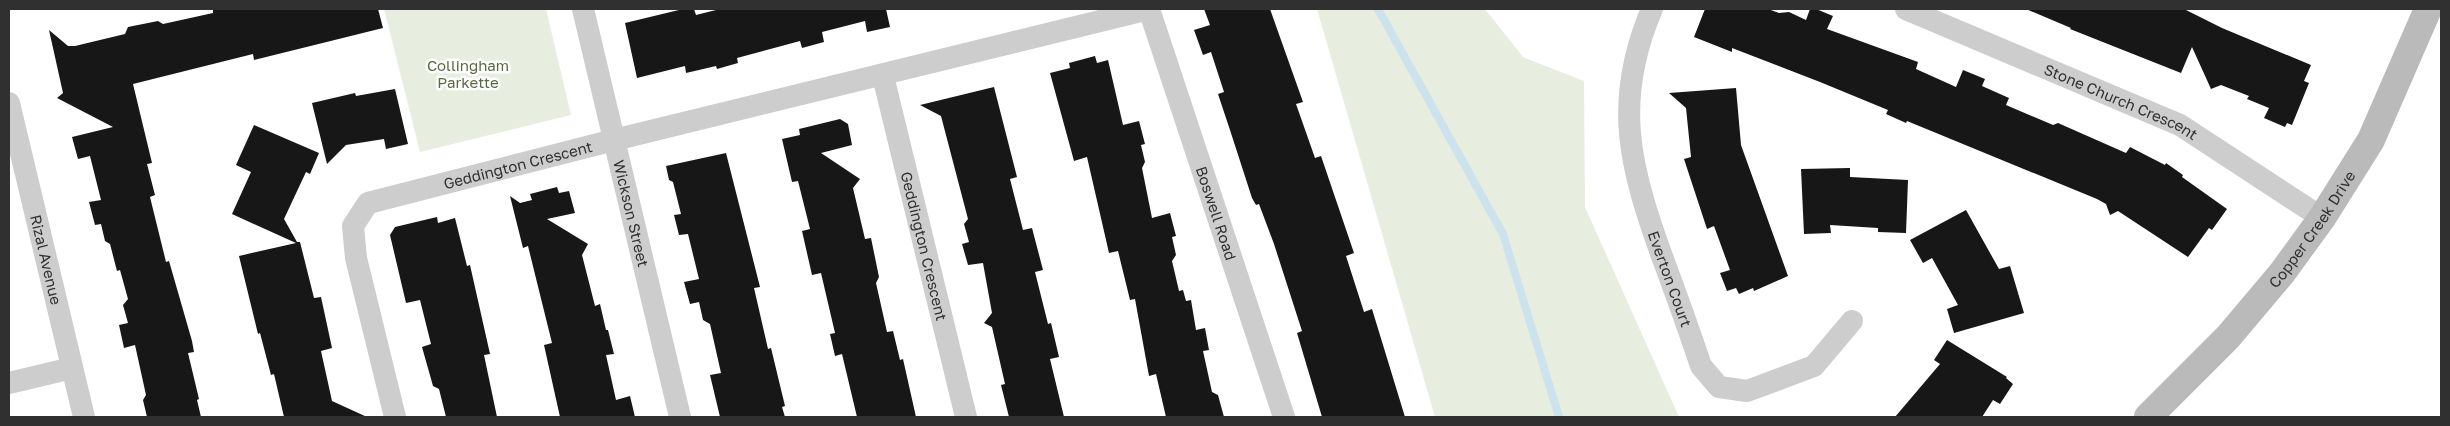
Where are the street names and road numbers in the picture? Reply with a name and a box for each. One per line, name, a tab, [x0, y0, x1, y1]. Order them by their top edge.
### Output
street label: Stone Church Crescent	[2042, 60, 2201, 143]
street label: Geddington Crescent	[442, 137, 594, 192]
street label: Wickson Street	[610, 158, 653, 269]
street label: Boswell Road	[1193, 164, 1240, 262]
street label: Copper Creek Drive	[2265, 167, 2359, 291]
street label: Geddington Crescent	[898, 170, 951, 322]
street label: Rizal Avenue	[27, 213, 66, 307]
street label: Everton Court	[1645, 228, 1696, 329]

